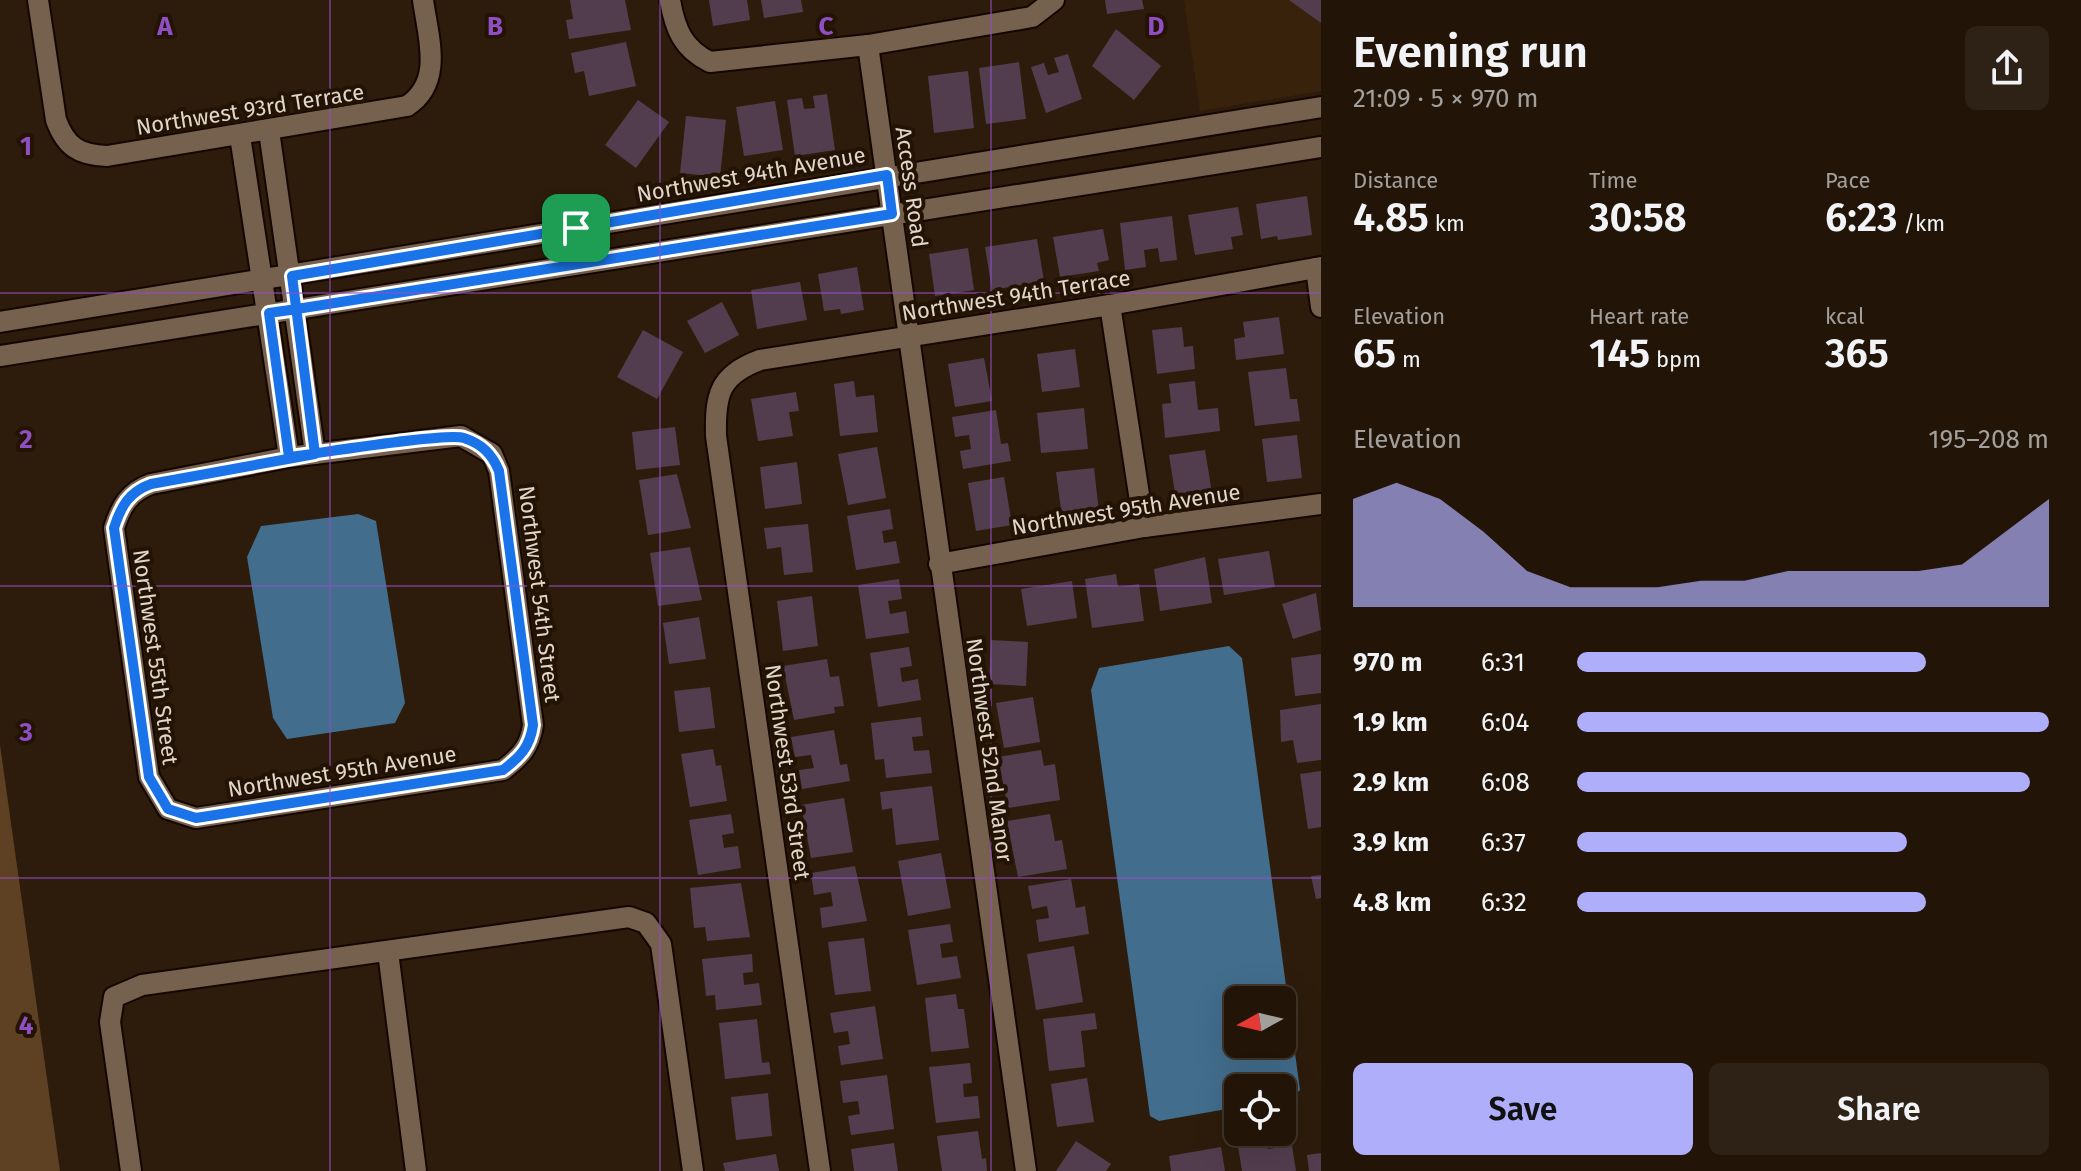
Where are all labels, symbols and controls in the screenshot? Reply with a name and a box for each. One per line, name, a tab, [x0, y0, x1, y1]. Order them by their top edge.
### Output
text: A	[156, 11, 173, 42]
text: B	[487, 11, 503, 42]
text: C	[819, 11, 834, 42]
text: D	[1148, 11, 1165, 42]
text: Evening run	[1353, 26, 1588, 79]
button: share	[1965, 26, 2049, 110]
street label: Northwest 93rd Terrace	[134, 78, 366, 141]
text: 21:09 · 5 × 970 m	[1353, 83, 1539, 114]
street label: Access Road	[890, 125, 933, 249]
text: 1	[20, 131, 32, 162]
street label: Northwest 94th Avenue	[635, 141, 868, 208]
text: Distance	[1353, 167, 1438, 194]
text: Time	[1589, 167, 1637, 194]
text: Pace	[1825, 167, 1871, 194]
pin	[542, 194, 610, 262]
text: 4.85	[1353, 194, 1429, 242]
text: 30:58	[1589, 194, 1687, 242]
text: 6:23	[1825, 194, 1898, 242]
icon: arrive	[554, 206, 598, 250]
text: km	[1429, 210, 1465, 237]
text: /km	[1898, 210, 1945, 237]
street label: Northwest 94th Terrace	[900, 264, 1132, 327]
text: Elevation	[1353, 303, 1445, 330]
text: Heart rate	[1589, 303, 1689, 330]
text: kcal	[1825, 303, 1865, 330]
text: 65	[1353, 330, 1396, 378]
text: 145	[1589, 330, 1650, 378]
text: 365	[1825, 330, 1889, 378]
text: m	[1396, 346, 1421, 373]
text: bpm	[1650, 346, 1701, 373]
text: 2	[19, 424, 33, 455]
text: Elevation	[1353, 424, 1462, 455]
text: 195–208 m	[1928, 424, 2049, 455]
street label: Northwest 95th Avenue	[1010, 478, 1242, 541]
street label: Northwest 54th Street	[513, 484, 566, 704]
street label: Northwest 55th Street	[127, 548, 184, 767]
street label: Northwest 52nd Manor	[960, 636, 1019, 864]
text: 970 m	[1353, 647, 1422, 678]
text: 6:31	[1481, 647, 1525, 678]
street label: Northwest 53rd Street	[759, 663, 816, 882]
text: 1.9 km	[1353, 707, 1428, 738]
text: 6:04	[1481, 707, 1529, 738]
text: 3	[18, 717, 33, 748]
street label: Northwest 95th Avenue	[226, 740, 458, 803]
text: 2.9 km	[1353, 767, 1429, 798]
text: 6:08	[1481, 767, 1530, 798]
text: 3.9 km	[1353, 827, 1429, 858]
text: 6:37	[1481, 827, 1526, 858]
text: 4.8 km	[1353, 887, 1432, 918]
text: 6:32	[1481, 887, 1527, 918]
north arrow	[1224, 986, 1296, 1058]
map controls	[1224, 986, 1296, 1146]
text: 4	[19, 1010, 34, 1041]
button: Save	[1353, 1063, 1693, 1155]
button: Share	[1709, 1063, 2049, 1155]
button: locate	[1224, 1074, 1296, 1146]

